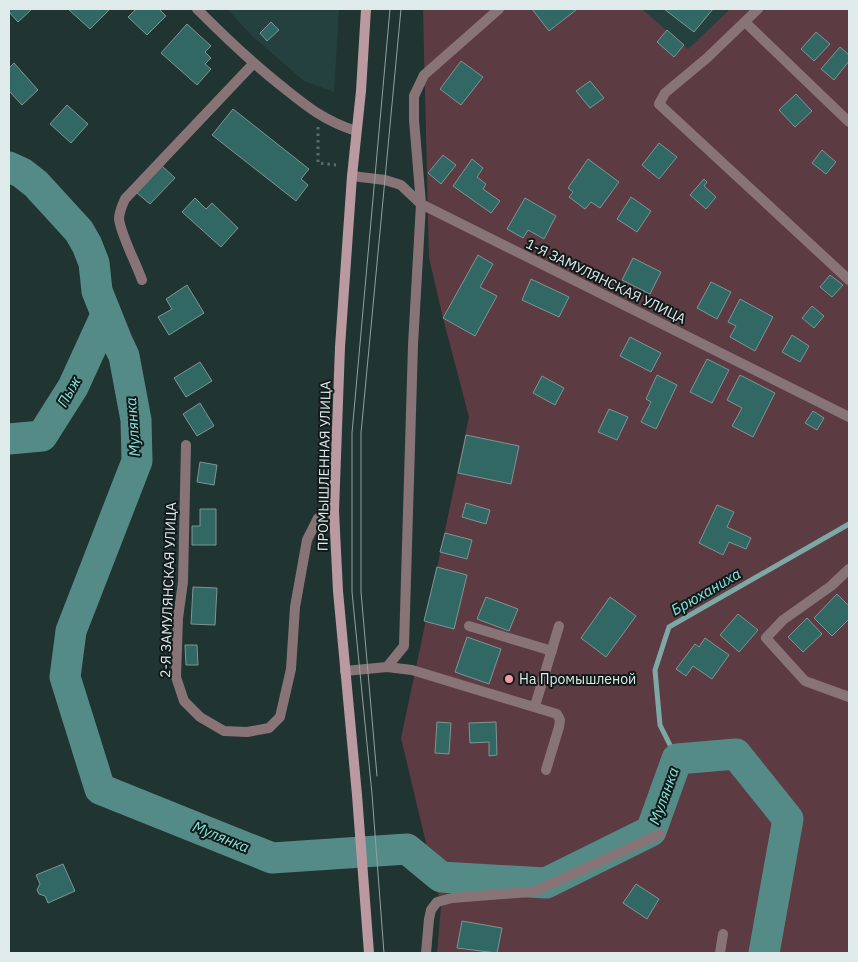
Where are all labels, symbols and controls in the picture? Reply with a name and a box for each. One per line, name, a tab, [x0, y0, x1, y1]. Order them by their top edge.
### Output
street label: 1-Я ЗАМУЛЯНСКАЯ УЛИЦА	[523, 234, 689, 328]
water label: Пыж	[53, 373, 85, 410]
street label: ПРОМЫШЛЕННАЯ УЛИЦА	[314, 381, 334, 551]
water label: Мулянка	[121, 396, 144, 457]
street label: 2-Я ЗАМУЛЯНСКАЯ УЛИЦА	[156, 502, 180, 678]
water label: Брюханиха	[667, 564, 744, 619]
place label: На Промышленой	[519, 670, 636, 688]
marker: На Промышленой	[503, 673, 515, 685]
water label: Мулянка	[644, 764, 683, 827]
water label: Мулянка	[190, 817, 253, 857]

